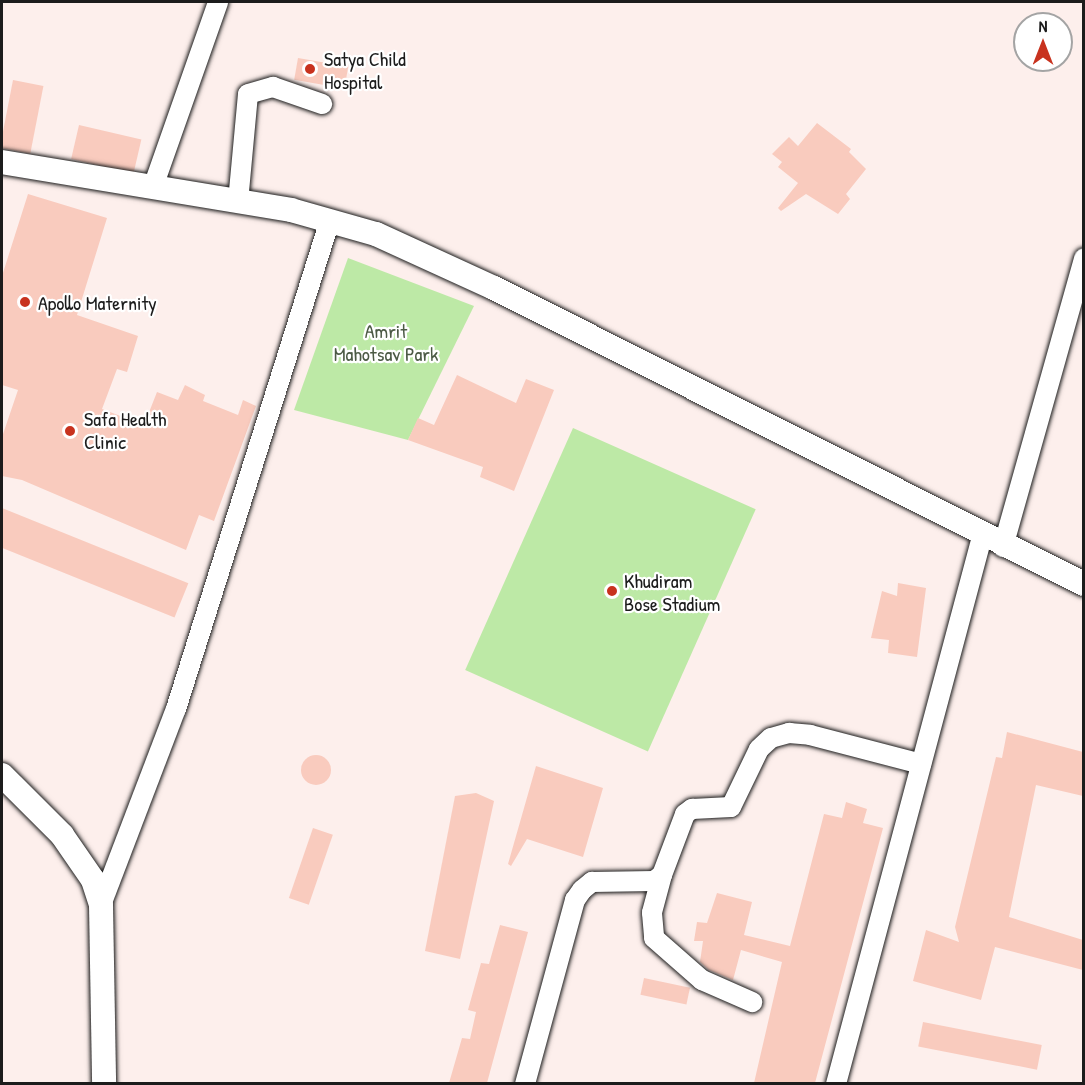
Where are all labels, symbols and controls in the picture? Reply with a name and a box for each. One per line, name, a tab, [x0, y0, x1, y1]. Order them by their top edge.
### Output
north arrow	[1013, 12, 1073, 72]
text: N	[1039, 15, 1047, 37]
place label: Satya Child Hospital	[324, 46, 406, 93]
marker: Satya Child Hospital	[301, 60, 319, 78]
place label: Apollo Maternity	[38, 290, 157, 314]
marker: Apollo Maternity	[16, 293, 34, 311]
park label: Amrit Mahotsav Park	[334, 318, 438, 365]
place label: Safa Health Clinic	[84, 407, 166, 454]
marker: Safa Health Clinic	[61, 422, 79, 440]
place label: Khudiram Bose Stadium	[624, 568, 720, 615]
marker: Khudiram Bose Stadium	[605, 584, 619, 598]

